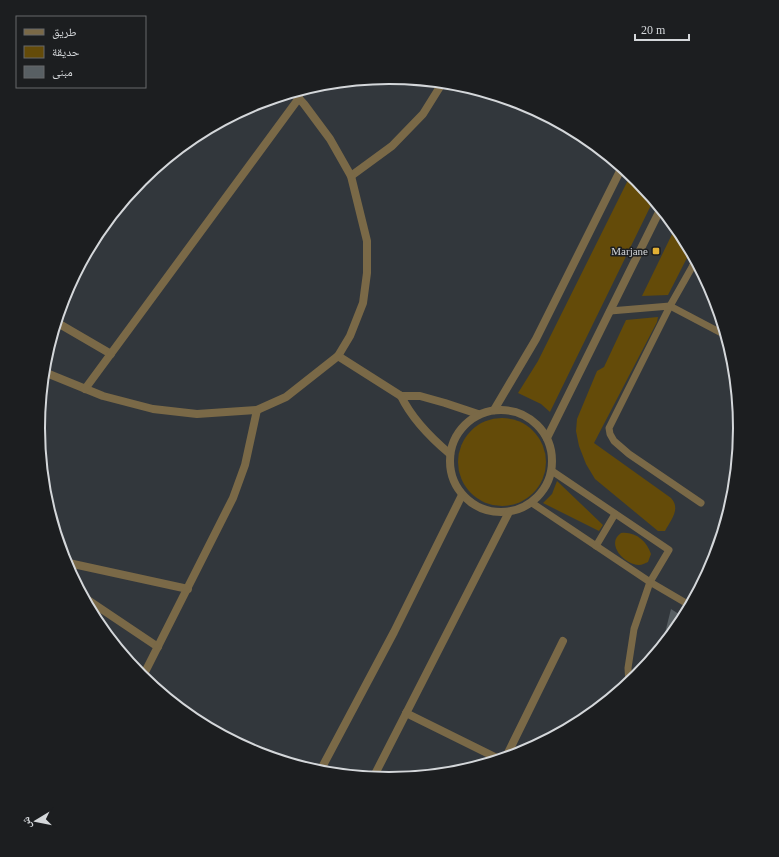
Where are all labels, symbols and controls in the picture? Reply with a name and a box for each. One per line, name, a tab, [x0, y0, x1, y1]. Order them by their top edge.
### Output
legend	[16, 16, 146, 88]
scale bar	[635, 16, 689, 42]
text: 20 m	[641, 23, 666, 37]
text: طريق	[52, 25, 77, 39]
text: حديقة	[52, 45, 80, 59]
text: مبنى	[52, 65, 73, 79]
place label: Marjane	[611, 245, 648, 257]
marker: Marjane	[651, 246, 661, 256]
north arrow	[16, 801, 56, 841]
text: ش	[19, 815, 35, 830]

